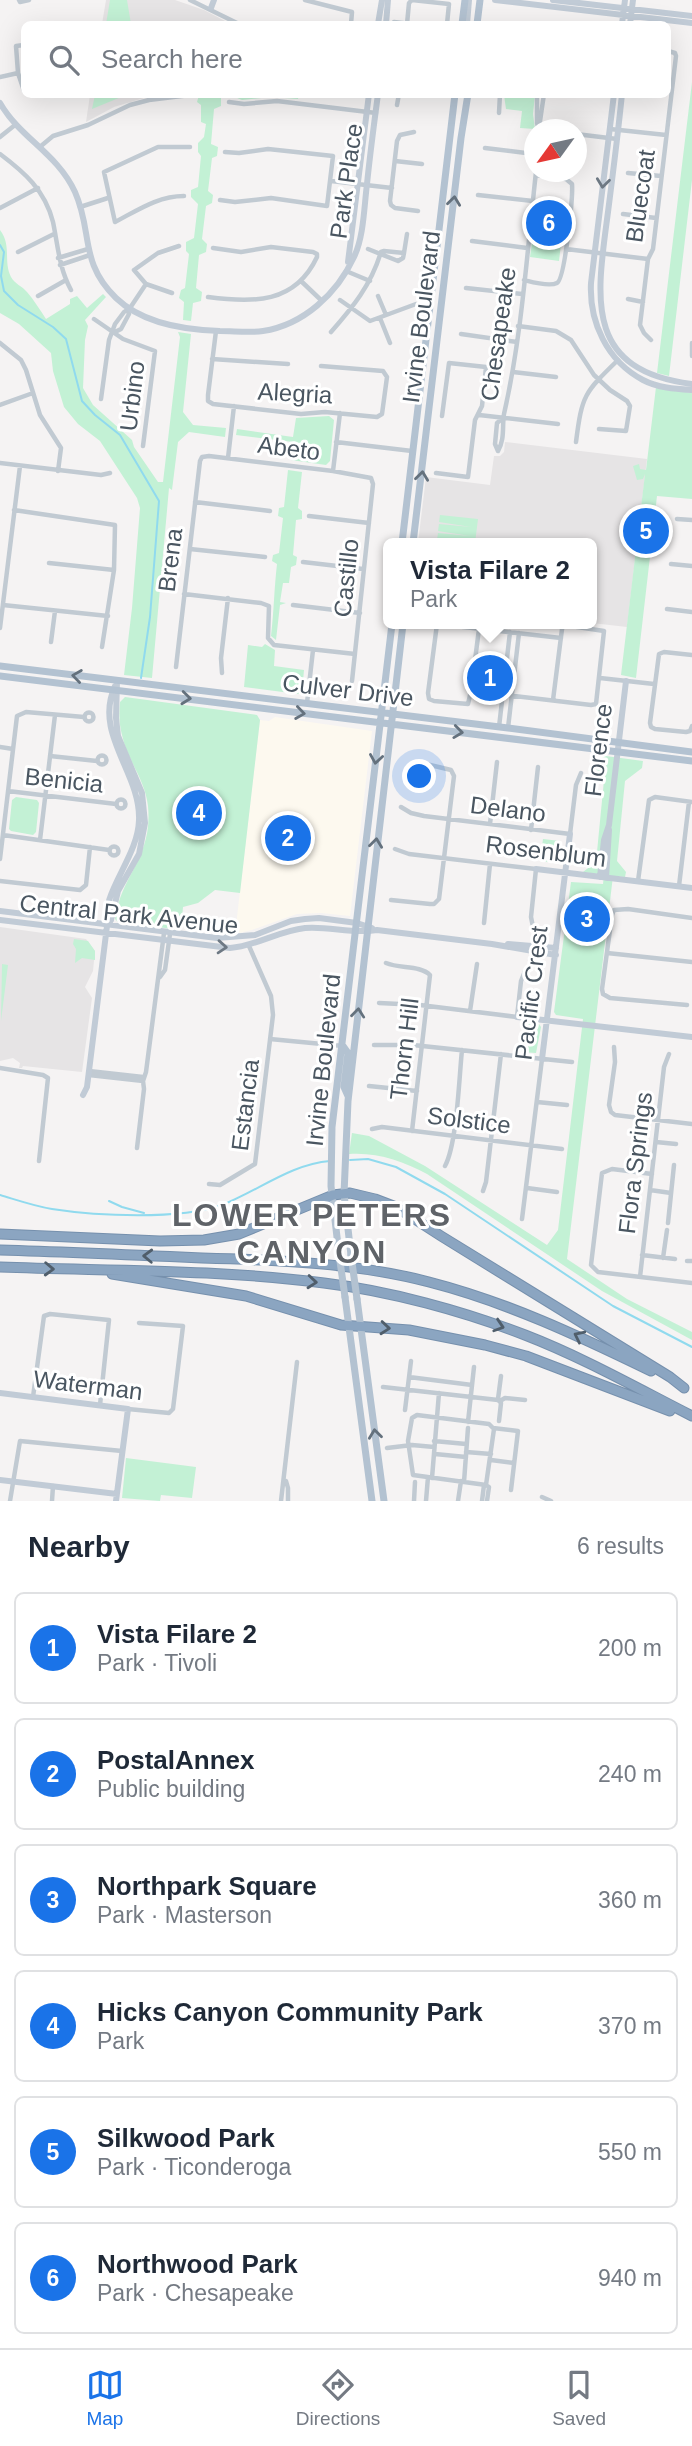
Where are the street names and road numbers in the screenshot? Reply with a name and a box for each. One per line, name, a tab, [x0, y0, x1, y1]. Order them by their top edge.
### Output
street label: Park Place	[325, 122, 367, 240]
street label: Bluecoat	[620, 148, 660, 244]
street label: Irvine Boulevard	[397, 229, 445, 405]
street label: Chesapeake	[475, 265, 521, 403]
street label: Urbino	[114, 359, 150, 433]
street label: Alegria	[257, 378, 334, 408]
street label: Abeto	[256, 431, 322, 465]
street label: Brena	[153, 526, 187, 593]
street label: Castillo	[328, 537, 364, 619]
street label: Culver Drive	[281, 669, 415, 711]
street label: Florence	[579, 702, 617, 798]
street label: Benicia	[23, 762, 105, 798]
street label: Delano	[469, 791, 547, 827]
street label: Rosenblum	[484, 830, 608, 872]
street label: Central Park Avenue	[18, 889, 240, 939]
street label: Pacific Crest	[509, 924, 553, 1061]
street label: Irvine Boulevard	[301, 972, 345, 1148]
street label: Thorn Hill	[384, 996, 424, 1102]
street label: Estancia	[226, 1057, 264, 1152]
street label: Flora Springs	[613, 1091, 657, 1235]
street label: Solstice	[426, 1101, 512, 1139]
street label: Waterman	[32, 1365, 144, 1405]

